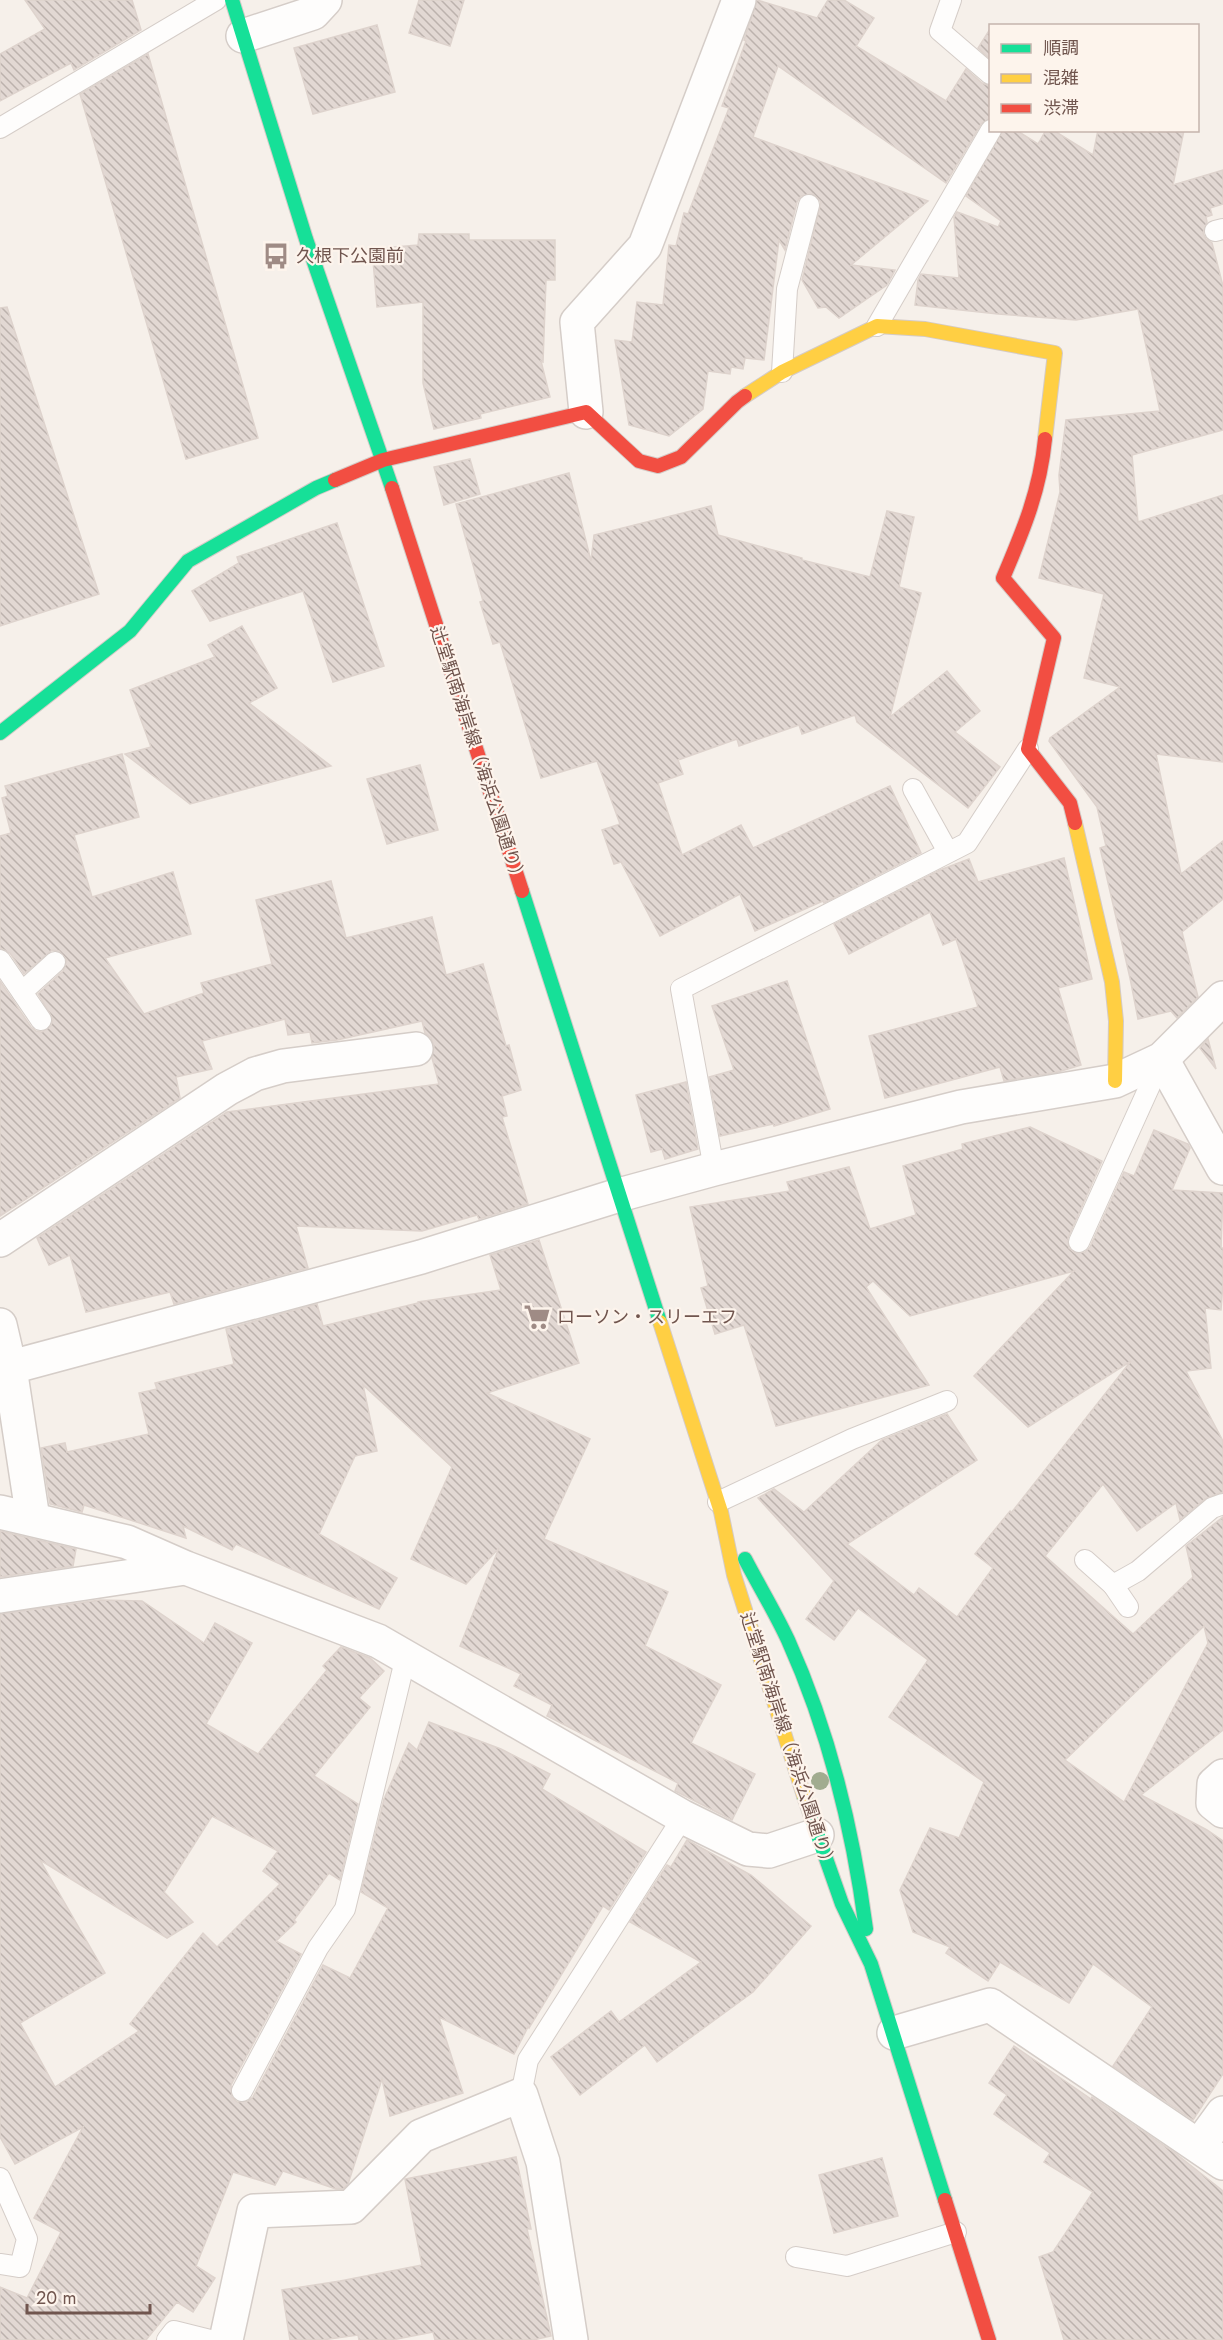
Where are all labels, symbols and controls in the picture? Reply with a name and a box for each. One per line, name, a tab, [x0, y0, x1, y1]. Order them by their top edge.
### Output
legend	[989, 24, 1199, 132]
text: 順調	[1043, 35, 1079, 61]
text: 混雑	[1043, 65, 1079, 91]
text: 渋滞	[1043, 95, 1079, 121]
bus stop icon: 久根下公園前	[261, 241, 291, 271]
place label: 久根下公園前	[296, 243, 404, 269]
street label: 辻堂駅南海岸線（海浜公園通り）	[424, 623, 532, 887]
supermarket icon: ローソン・スリーエフ	[522, 1302, 552, 1332]
place label: ローソン・スリーエフ	[557, 1304, 737, 1330]
street label: 辻堂駅南海岸線（海浜公園通り）	[734, 1609, 842, 1873]
scale bar	[27, 2277, 150, 2315]
text: 20 m	[36, 2285, 76, 2311]

